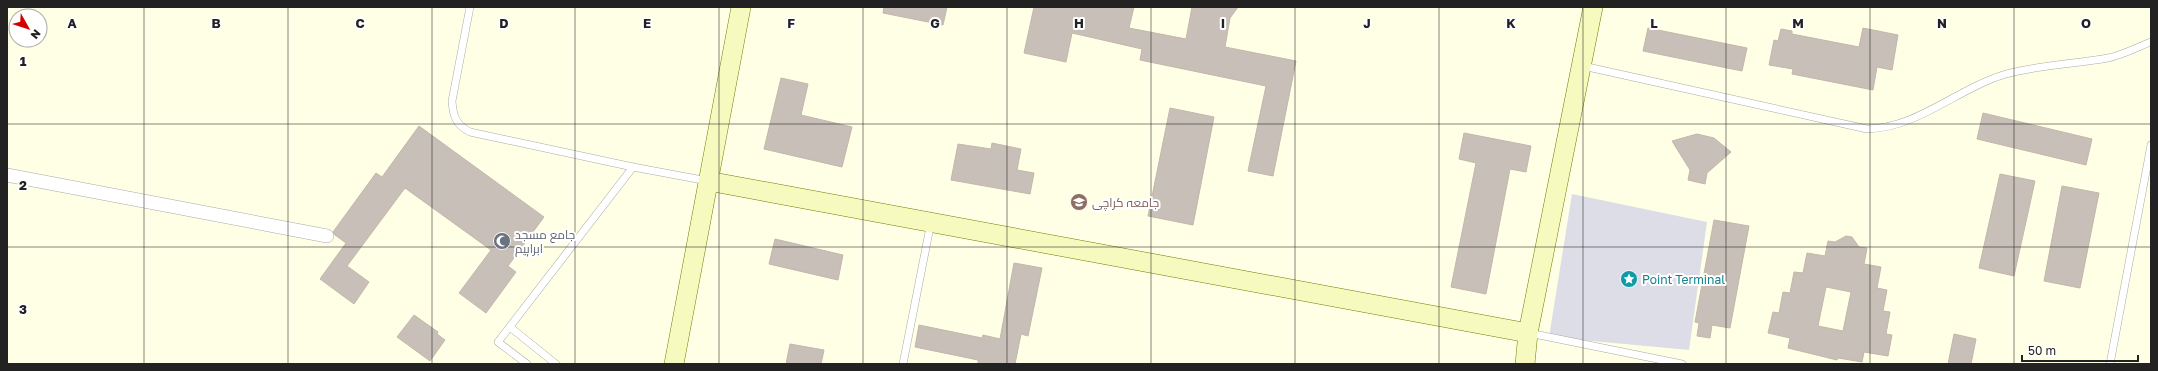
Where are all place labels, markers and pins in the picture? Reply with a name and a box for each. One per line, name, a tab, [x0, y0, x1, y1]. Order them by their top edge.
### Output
school or university icon: جامعہ کراچی	[1069, 192, 1089, 212]
place label: جامعہ کراچی	[1092, 195, 1159, 212]
place label: جامع مسجد ابراہیم	[515, 227, 575, 257]
mosque icon: جامع مسجد ابراہیم	[492, 231, 512, 251]
place icon: Point Terminal	[1619, 269, 1639, 289]
place label: Point Terminal	[1642, 272, 1725, 287]

